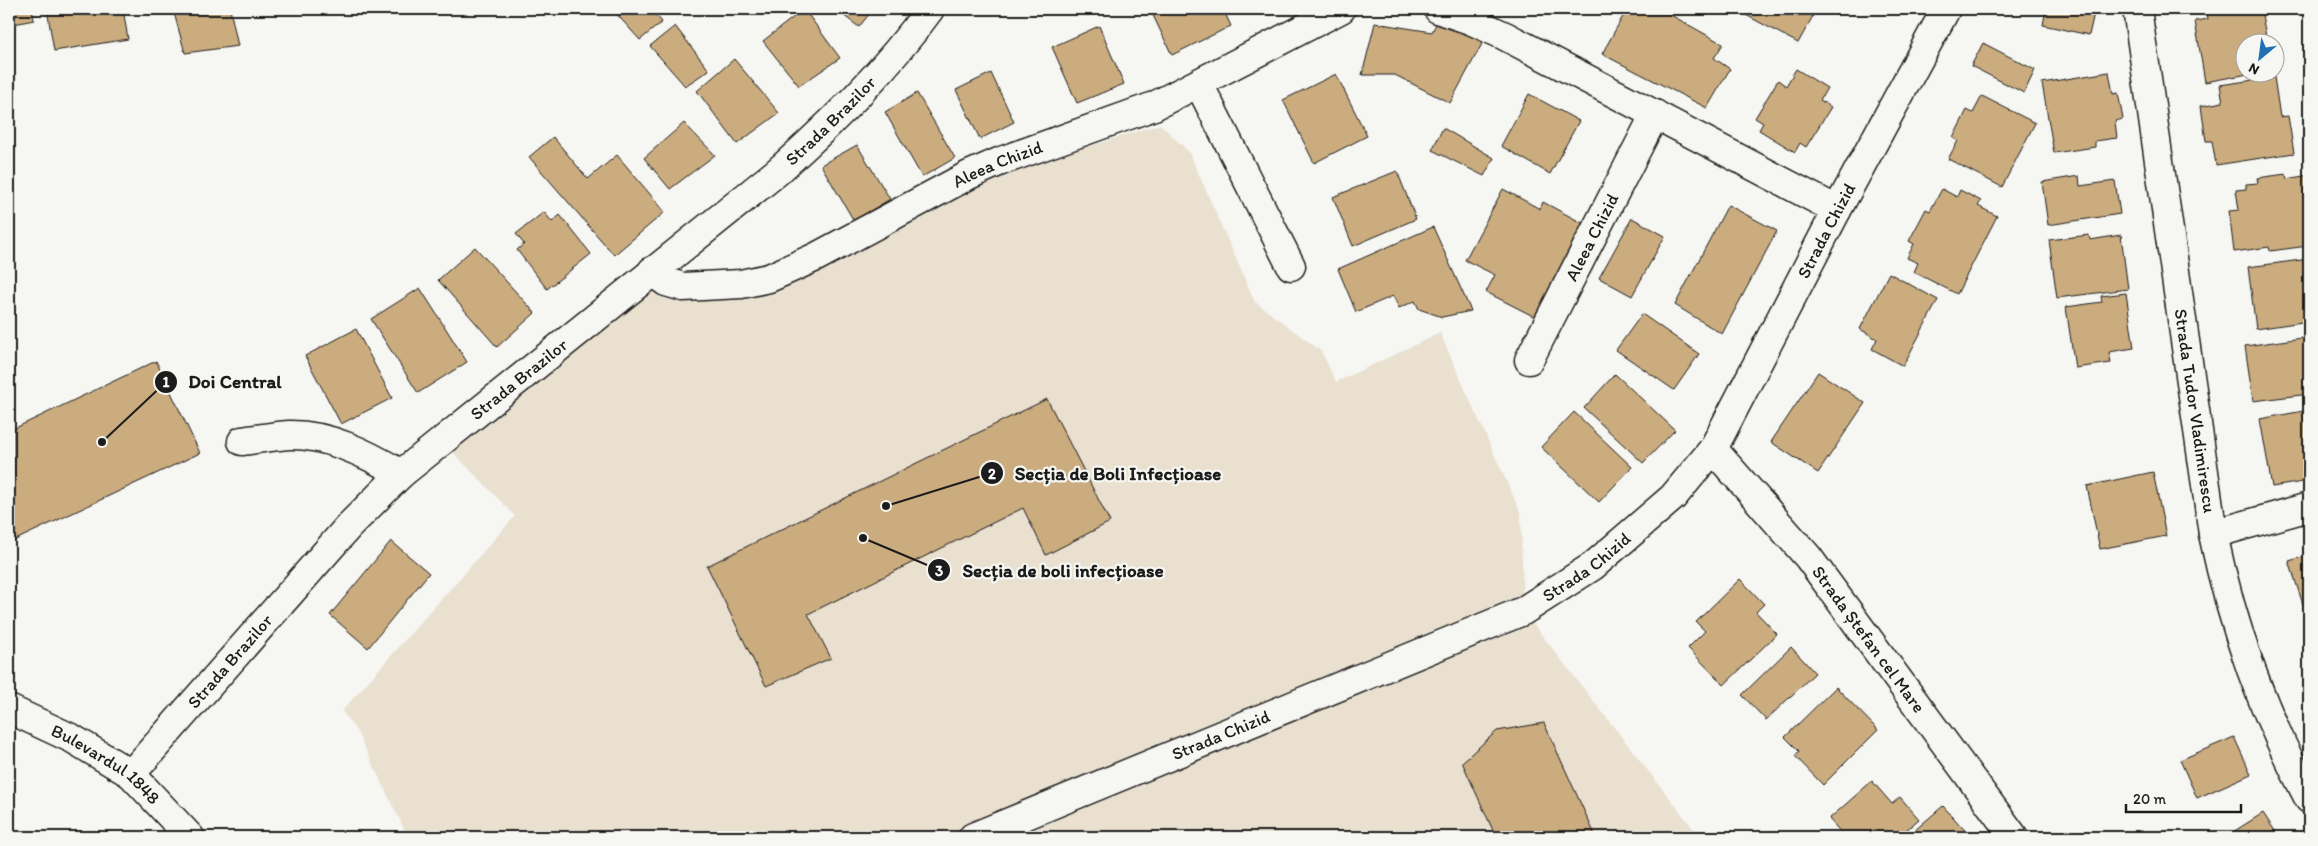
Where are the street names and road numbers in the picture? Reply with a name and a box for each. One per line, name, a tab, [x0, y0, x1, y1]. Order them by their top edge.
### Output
street label: Strada Brazilor	[781, 71, 881, 170]
street label: Aleea Chizid	[949, 136, 1046, 193]
street label: Strada Chizid	[1793, 179, 1861, 282]
street label: Aleea Chizid	[1560, 190, 1623, 285]
street label: Strada Tudor Vladimirescu	[2170, 307, 2221, 514]
street label: Strada Brazilor	[466, 333, 573, 425]
street label: Strada Chizid	[1538, 527, 1635, 607]
street label: Strada Ștefan cel Mare	[1807, 561, 1930, 717]
street label: Strada Brazilor	[183, 609, 278, 713]
street label: Strada Chizid	[1168, 705, 1273, 765]
street label: Bulevardul 1848	[48, 719, 165, 809]

